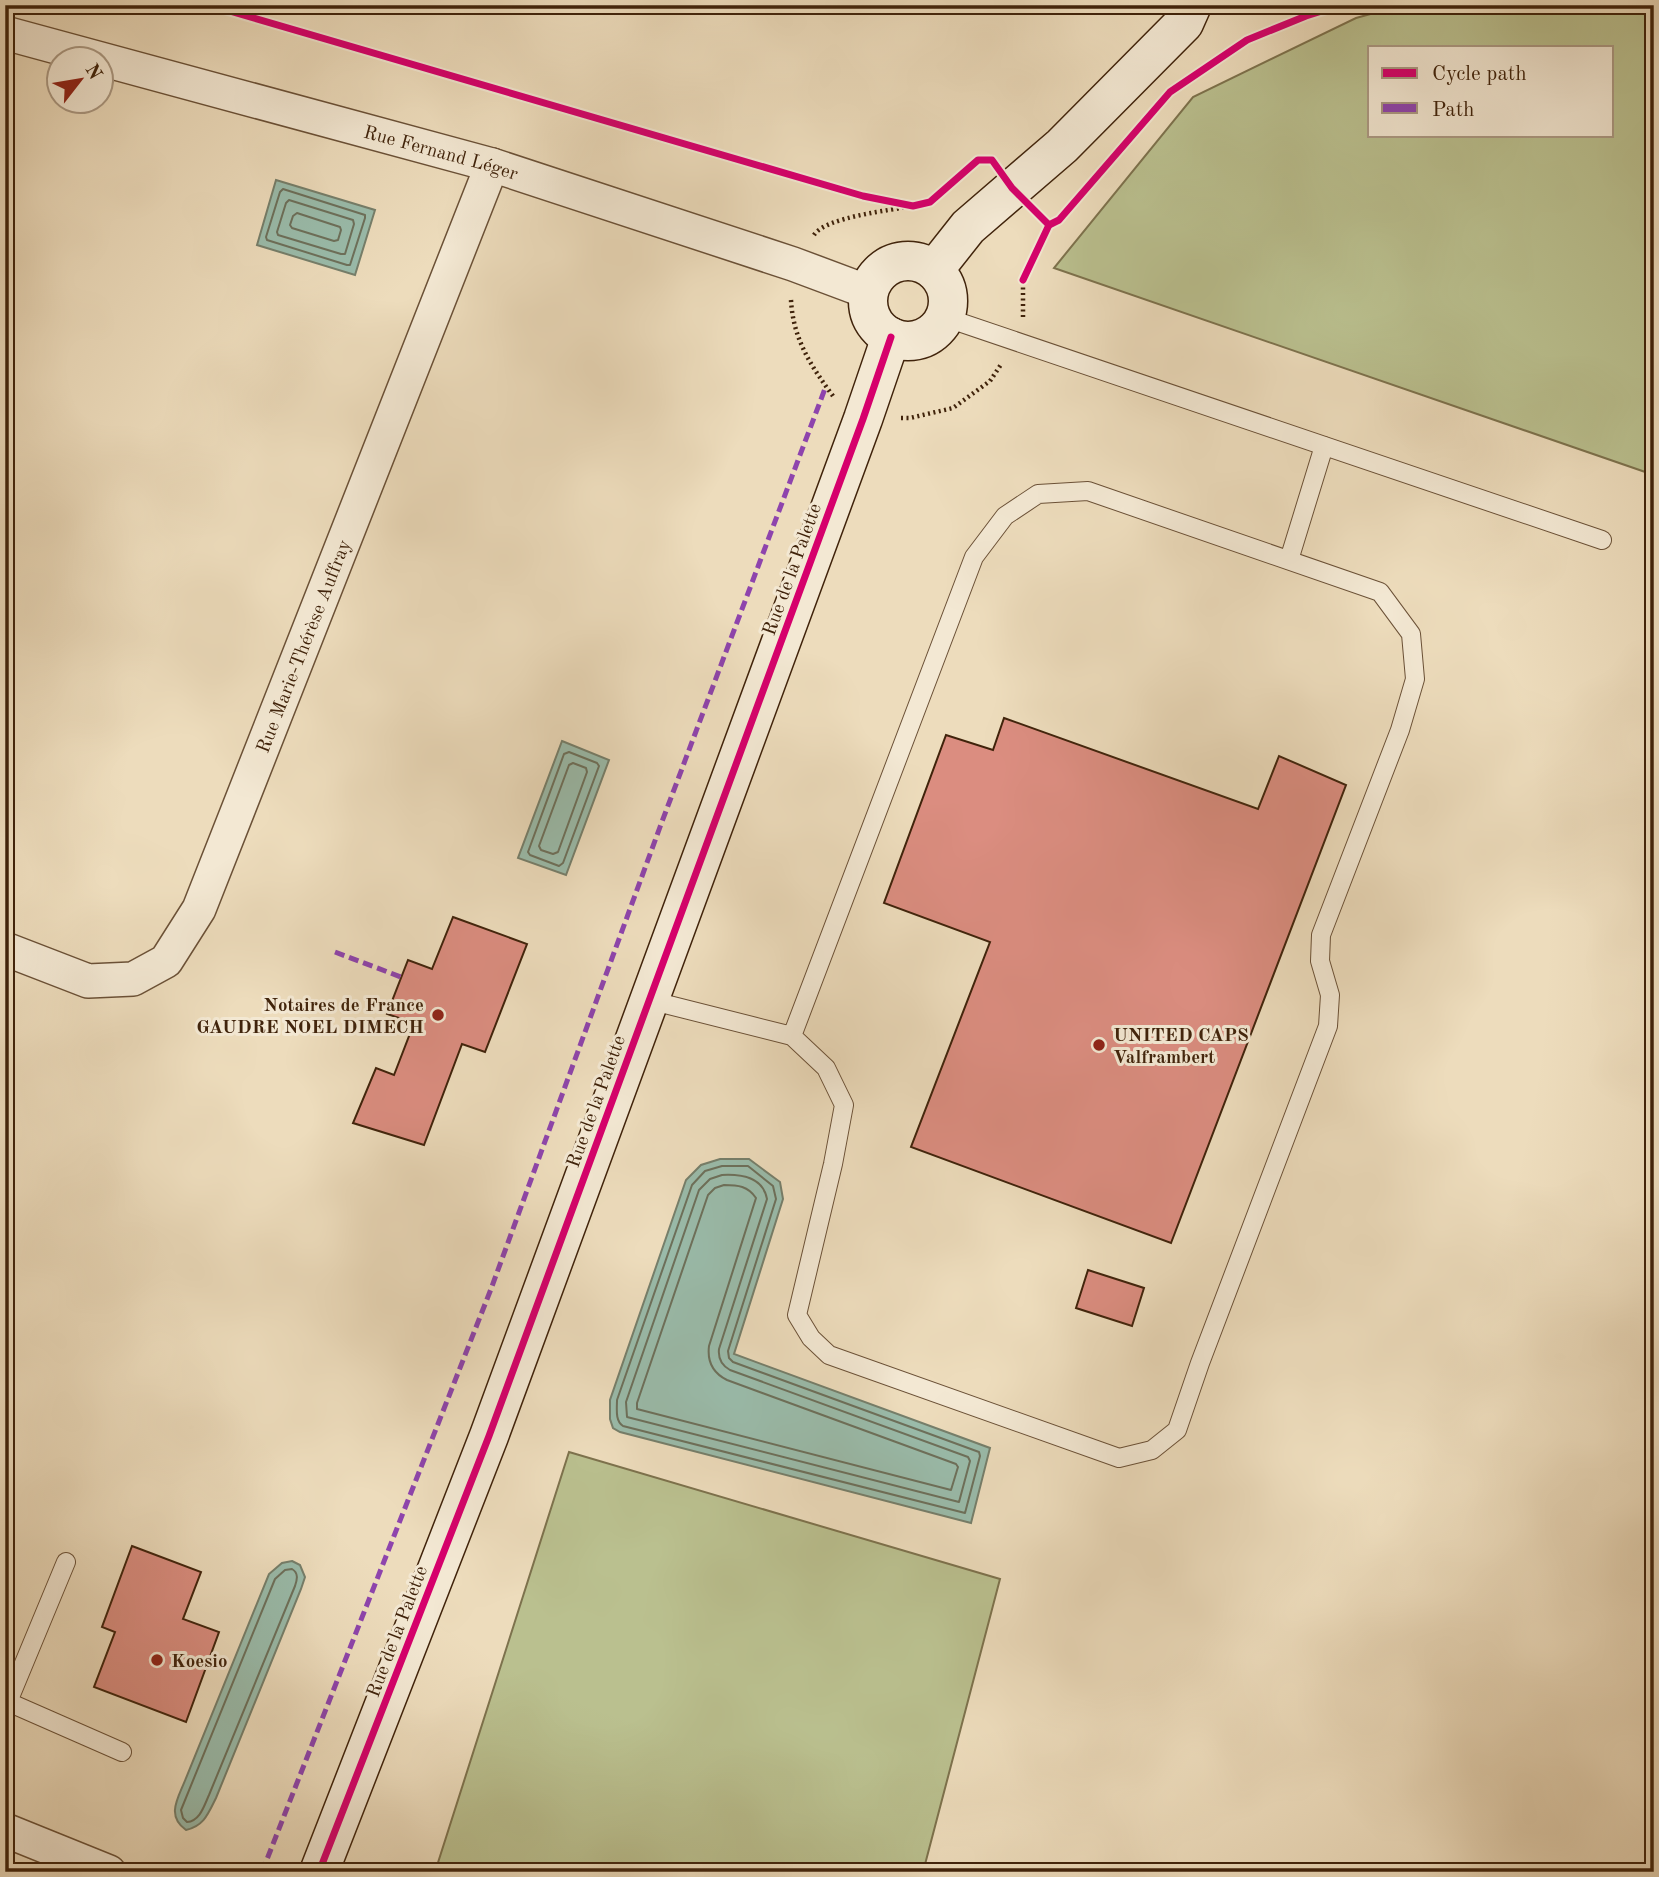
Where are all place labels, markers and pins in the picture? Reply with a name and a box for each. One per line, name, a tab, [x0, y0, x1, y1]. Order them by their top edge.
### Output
place label: Notaires de France GAUDRE NOEL DIMECH	[196, 997, 424, 1038]
marker: Notaires de France GAUDRE NOEL DIMECH	[430, 1007, 446, 1023]
place label: UNITED CAPS Valframbert	[1113, 1027, 1249, 1068]
marker: UNITED CAPS Valframbert	[1091, 1037, 1107, 1053]
marker: Koesio	[149, 1652, 165, 1668]
place label: Koesio	[171, 1653, 228, 1672]

